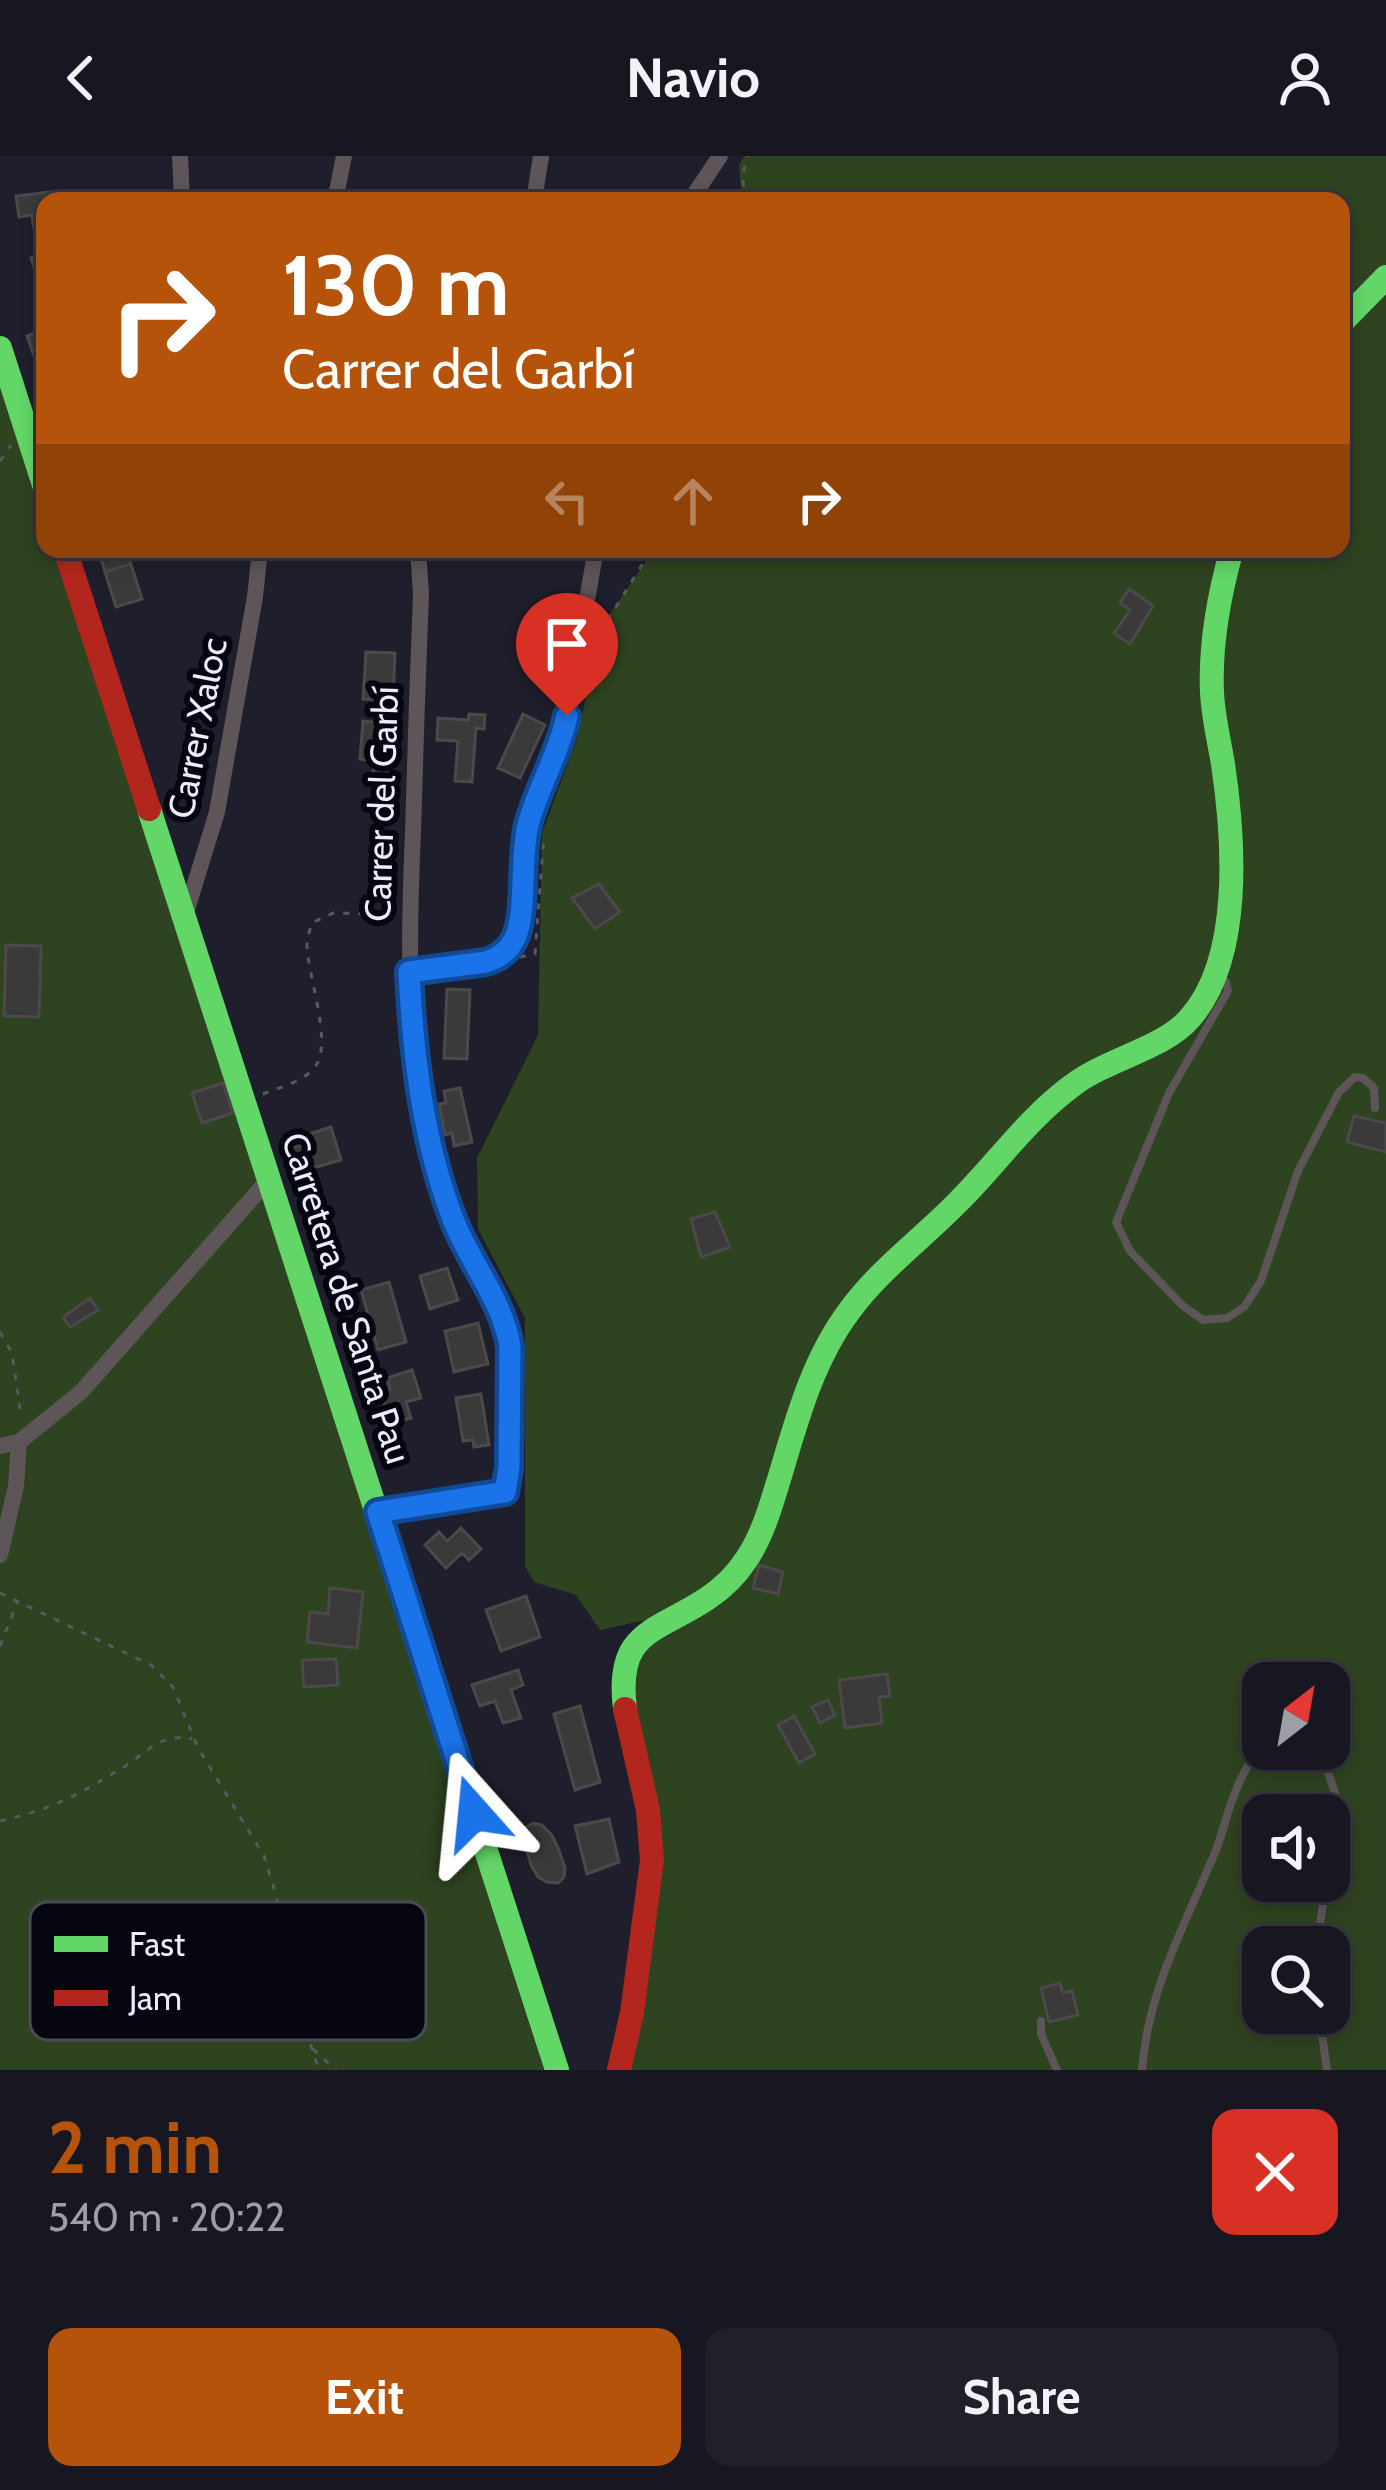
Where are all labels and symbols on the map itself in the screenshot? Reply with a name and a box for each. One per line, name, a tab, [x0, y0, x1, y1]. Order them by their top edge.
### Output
pin	[516, 593, 618, 716]
street label: Carrer Xaloc	[158, 634, 236, 822]
street label: Carrer del Garbí	[355, 685, 407, 922]
street label: Carretera de Santa Pau	[273, 1127, 421, 1469]
north arrow	[1242, 1662, 1350, 1770]
position arrow	[411, 1750, 537, 1876]
legend	[30, 1902, 426, 2040]
text: Fast	[129, 1924, 185, 1964]
text: Jam	[128, 1978, 182, 2018]

